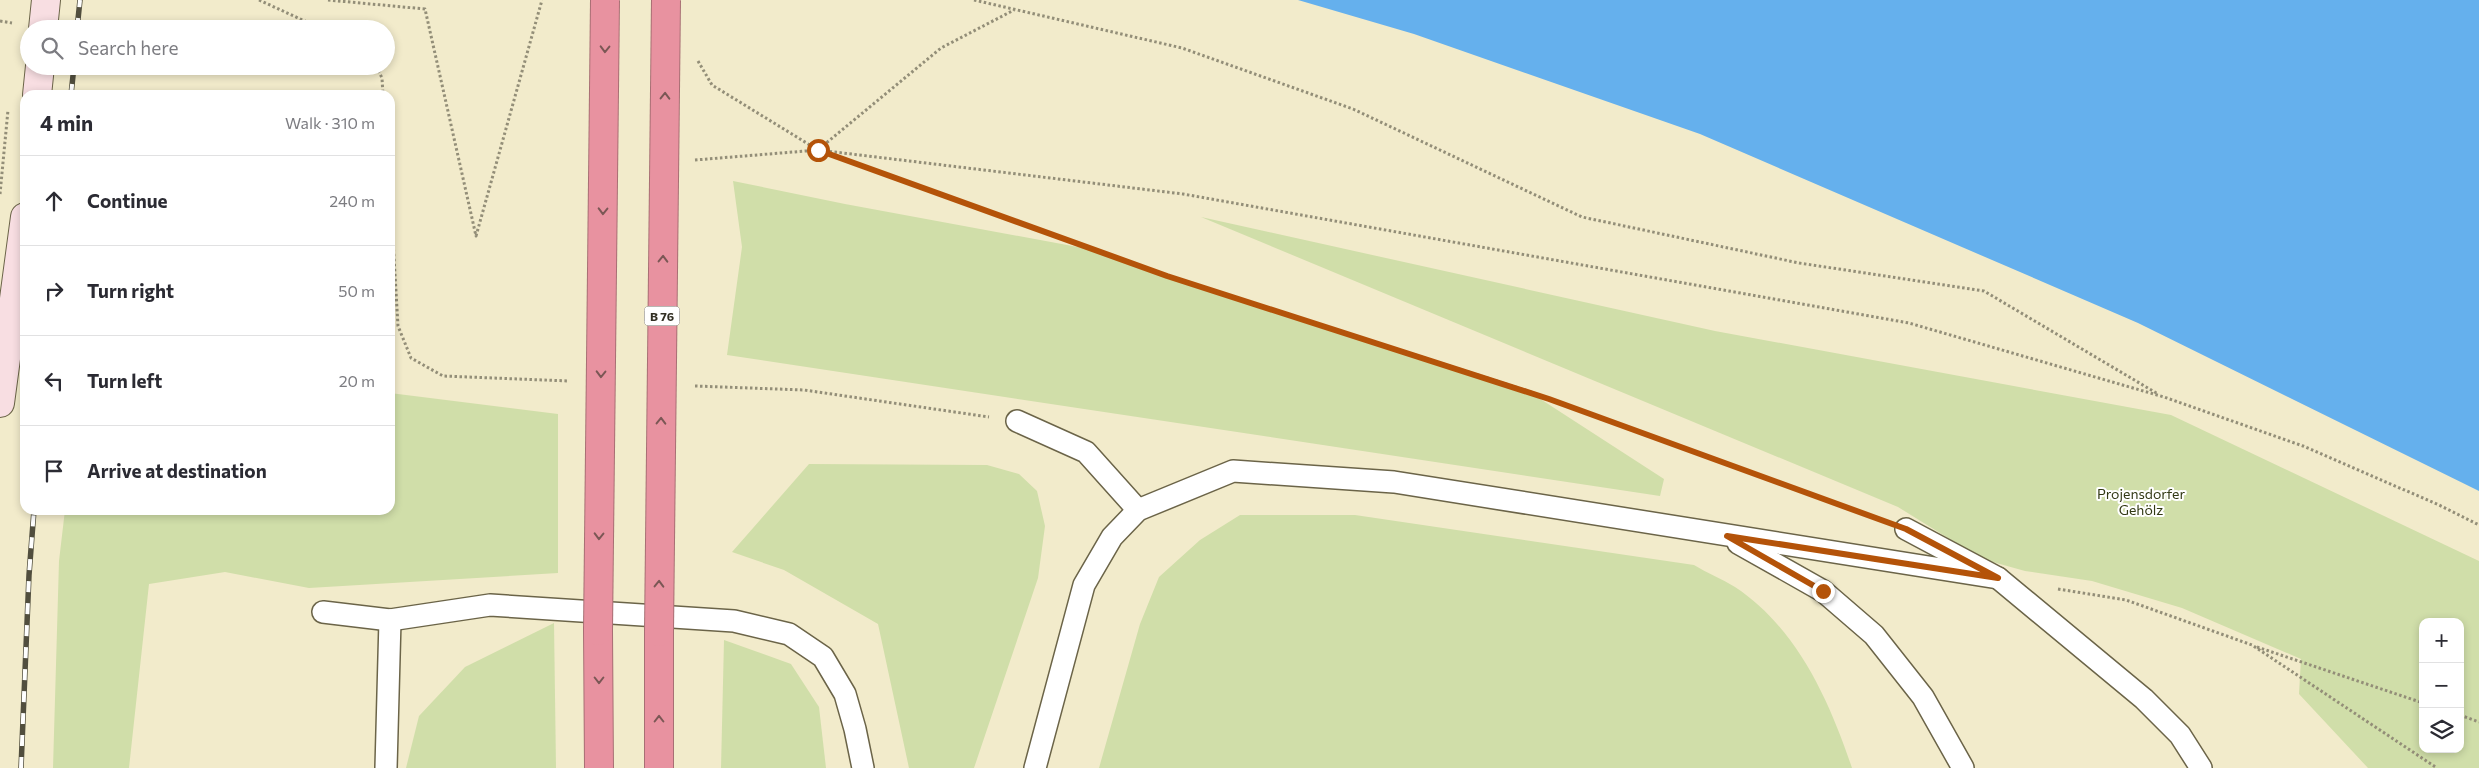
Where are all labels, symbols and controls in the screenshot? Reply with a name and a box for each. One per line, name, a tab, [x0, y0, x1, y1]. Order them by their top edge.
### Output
search box	[20, 20, 395, 75]
icon: search	[38, 34, 66, 62]
text: Search here	[78, 36, 178, 59]
one-way arrow	[600, 45, 610, 53]
one-way arrow	[659, 92, 670, 100]
text: 4 min	[40, 110, 93, 135]
text: Walk · 310 m	[285, 113, 375, 132]
route start	[807, 139, 830, 162]
icon: ahead	[40, 187, 68, 215]
text: Continue	[87, 189, 167, 212]
text: 240 m	[329, 191, 375, 210]
one-way arrow	[598, 208, 608, 215]
one-way arrow	[658, 254, 668, 262]
icon: right	[40, 277, 68, 305]
text: Turn right	[87, 279, 174, 302]
text: 50 m	[338, 281, 375, 300]
road number: B 76	[644, 306, 680, 326]
icon: left	[40, 367, 68, 395]
text: Turn left	[87, 369, 162, 392]
one-way arrow	[596, 370, 606, 378]
text: 20 m	[339, 371, 375, 390]
one-way arrow	[656, 417, 666, 424]
icon: arrive	[40, 457, 68, 485]
text: Arrive at destination	[87, 459, 267, 482]
park label: Projensdorfer Gehölz	[2097, 485, 2185, 518]
one-way arrow	[594, 532, 604, 540]
one-way arrow	[654, 579, 664, 587]
route end	[1812, 580, 1835, 603]
map controls	[2419, 618, 2464, 753]
button: +	[2419, 618, 2464, 663]
button: −	[2419, 663, 2464, 708]
one-way arrow	[594, 676, 604, 684]
button: layers	[2419, 708, 2464, 753]
one-way arrow	[654, 715, 664, 723]

